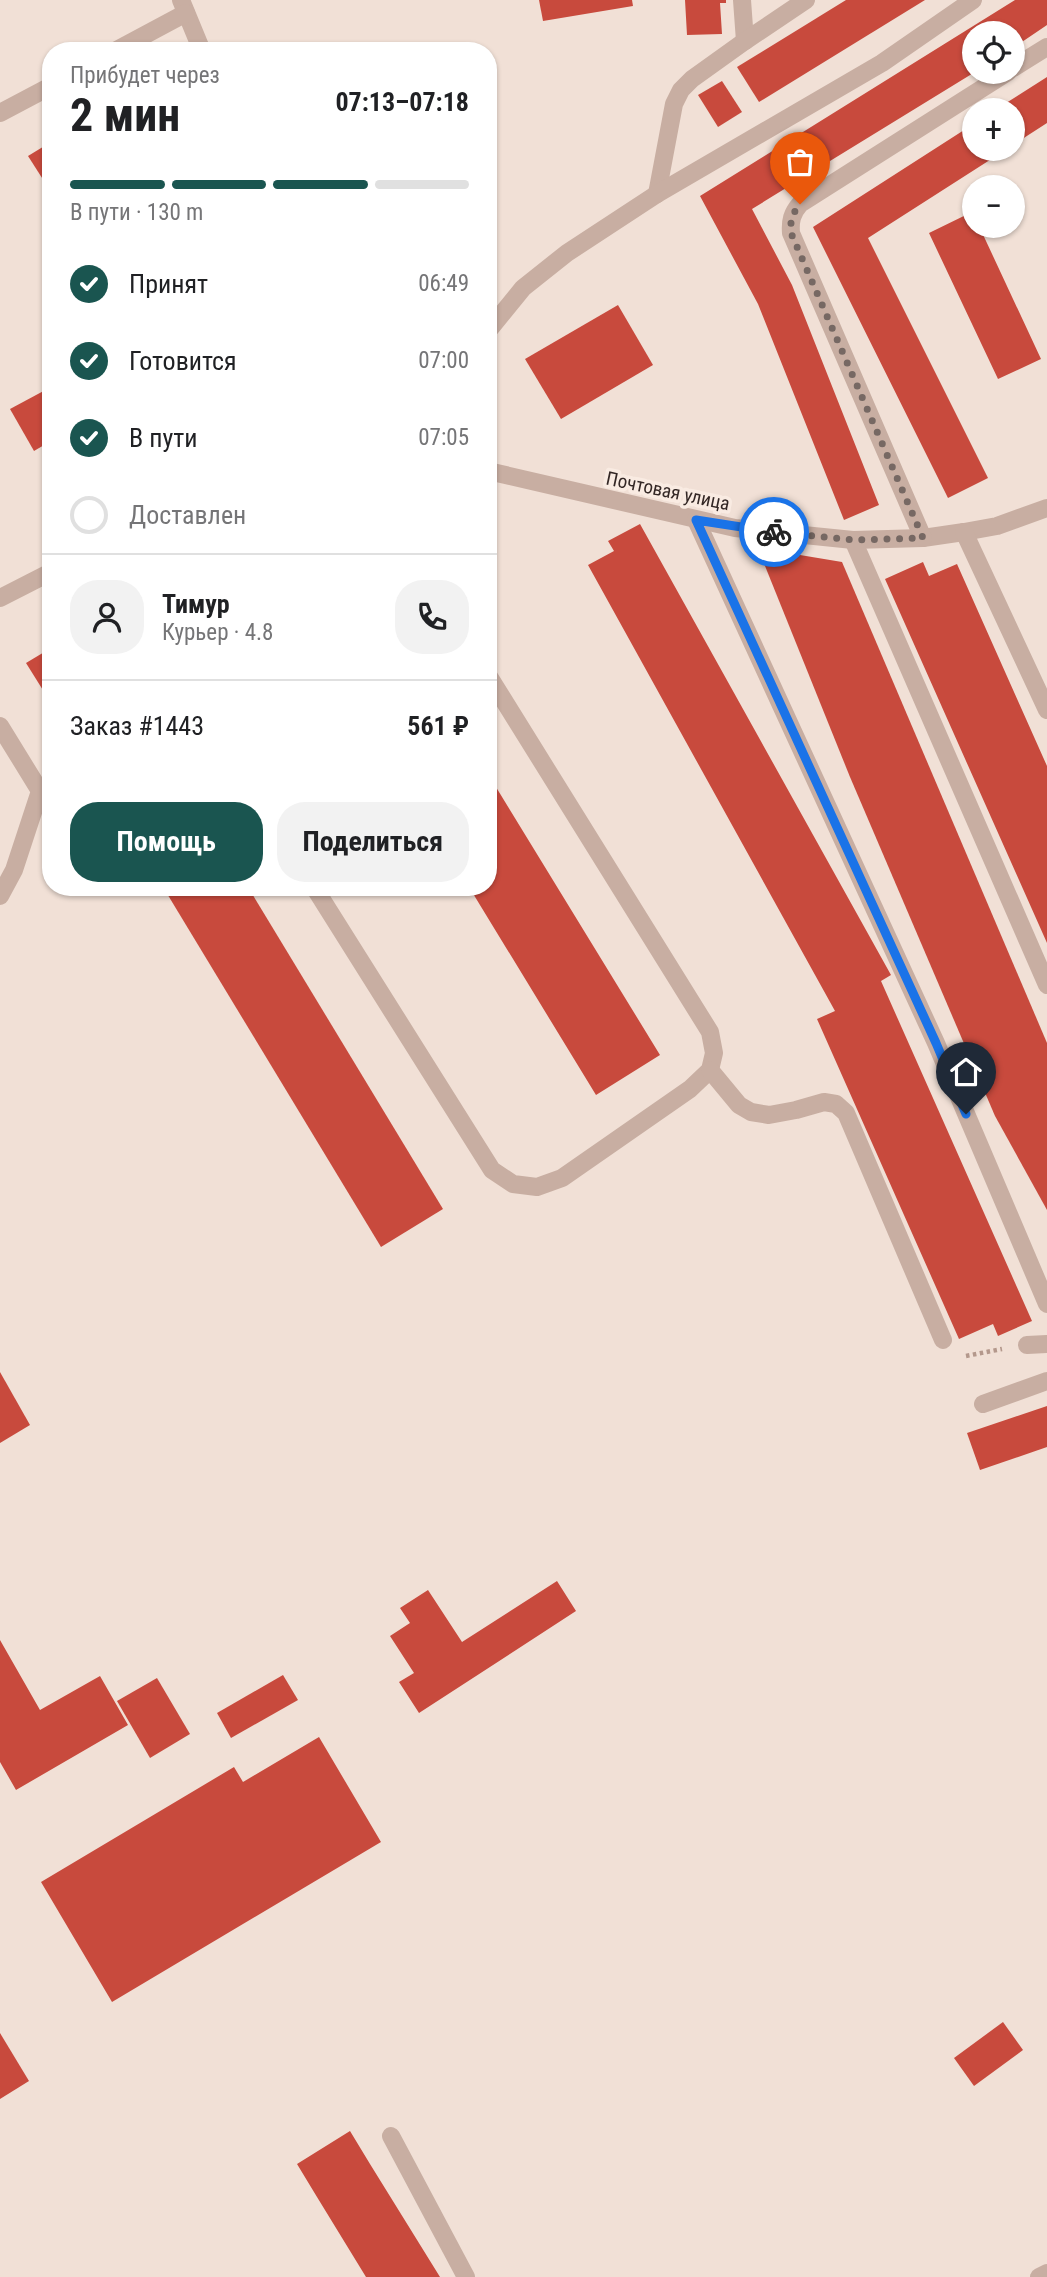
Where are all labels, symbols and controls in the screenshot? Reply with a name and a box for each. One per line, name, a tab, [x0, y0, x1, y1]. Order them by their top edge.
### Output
map controls	[962, 21, 1025, 238]
button: locate	[962, 21, 1025, 84]
text: Прибудет через	[70, 62, 220, 89]
text: 07:13–07:18	[335, 87, 469, 117]
text: 2 мин	[70, 88, 180, 142]
button: +	[962, 98, 1025, 161]
pin	[770, 132, 830, 204]
icon: bag	[781, 143, 819, 181]
button: −	[962, 175, 1025, 238]
text: В пути · 130 m	[70, 199, 203, 226]
icon: check	[70, 265, 108, 303]
text: Принят	[129, 269, 208, 299]
text: 06:49	[418, 270, 469, 297]
icon: check	[70, 342, 108, 380]
text: Готовится	[129, 346, 237, 376]
text: 07:00	[418, 347, 469, 374]
icon: check	[70, 419, 108, 457]
text: В пути	[129, 423, 198, 453]
text: 07:05	[418, 424, 469, 451]
street label: Почтовая улица	[604, 467, 732, 515]
courier	[739, 497, 809, 567]
text: Доставлен	[129, 500, 246, 530]
icon: bike	[755, 513, 793, 551]
button: person	[70, 580, 144, 654]
button: phone	[395, 580, 469, 654]
text: Тимур	[162, 589, 230, 619]
text: Курьер · 4.8	[162, 619, 273, 646]
text: Заказ #1443	[70, 711, 204, 741]
text: 561 ₽	[407, 711, 469, 741]
button: Помощь	[70, 802, 263, 882]
button: Поделиться	[277, 802, 469, 882]
pin	[936, 1042, 996, 1114]
icon: home	[947, 1053, 985, 1091]

